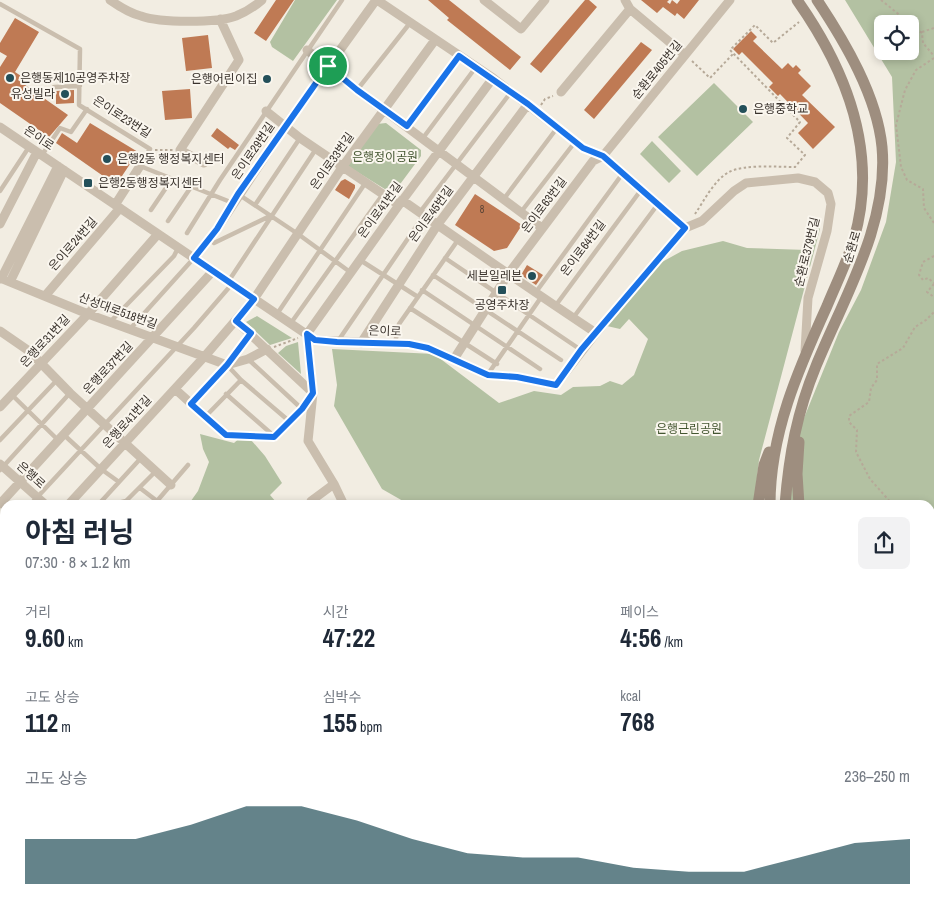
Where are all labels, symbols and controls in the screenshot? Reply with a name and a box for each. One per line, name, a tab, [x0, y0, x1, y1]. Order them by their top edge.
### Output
map controls	[874, 15, 919, 60]
button: locate	[874, 15, 919, 60]
street label: 순환로405번길	[628, 37, 686, 103]
pin	[307, 45, 349, 87]
icon: arrive	[314, 52, 342, 80]
place label: 은행동제10공영주차장	[20, 70, 130, 86]
place label: 은행어린이집	[191, 71, 257, 87]
marker: 은행동제10공영주차장	[4, 72, 16, 84]
marker: 은행어린이집	[261, 73, 273, 85]
place label: 유성빌라	[11, 86, 55, 102]
marker: 유성빌라	[59, 88, 71, 100]
street label: 은이로23번길	[90, 92, 154, 142]
place label: 은행중학교	[753, 101, 808, 117]
marker: 은행중학교	[737, 103, 749, 115]
street label: 은이로29번길	[228, 119, 278, 183]
street label: 은이로	[21, 122, 57, 154]
street label: 은이로33번길	[306, 129, 358, 193]
park label: 은행정이공원	[352, 149, 418, 165]
place label: 은행2동 행정복지센터	[117, 151, 225, 167]
marker: 은행2동 행정복지센터	[101, 153, 113, 165]
street label: 은이로63번길	[518, 174, 570, 236]
place label: 은행2동행정복지센터	[98, 175, 203, 191]
marker: 은행2동행정복지센터	[82, 177, 94, 189]
street label: 은이로41번길	[354, 179, 406, 241]
street label: 은이로45번길	[405, 183, 457, 245]
house number: 8	[480, 203, 485, 216]
street label: 은이로24번길	[45, 214, 101, 274]
street label: 순환로379번길	[791, 215, 823, 289]
street label: 은이로64번길	[557, 217, 609, 279]
street label: 순환로	[840, 229, 864, 265]
place label: 세븐일레븐	[467, 268, 522, 284]
marker: 세븐일레븐	[526, 270, 538, 282]
marker: 공영주차장	[496, 284, 508, 296]
street label: 산성대로518번길	[76, 289, 160, 333]
place label: 공영주차장	[474, 297, 530, 313]
street label: 은행로31번길	[17, 311, 73, 371]
street label: 은이로	[368, 322, 402, 340]
street label: 은행로37번길	[80, 338, 136, 398]
street label: 은행로41번길	[99, 392, 155, 452]
park label: 은행근린공원	[656, 421, 722, 437]
street label: 은행로	[13, 458, 49, 492]
text: 아침 러닝	[25, 513, 134, 551]
button: share	[858, 517, 910, 569]
text: 07:30 · 8 × 1.2 km	[25, 551, 130, 573]
text: 거리	[25, 603, 51, 621]
text: 시간	[323, 603, 348, 621]
text: 페이스	[620, 603, 659, 621]
text: 9.60	[25, 621, 65, 655]
text: 47:22	[323, 621, 375, 655]
text: 4:56	[620, 621, 661, 655]
text: km	[65, 633, 83, 651]
text: /km	[661, 633, 683, 651]
text: kcal	[620, 687, 641, 705]
text: 고도 상승	[25, 688, 80, 706]
text: 심박수	[323, 688, 361, 706]
text: 768	[620, 705, 655, 739]
text: 112	[25, 706, 58, 740]
text: 155	[323, 706, 357, 740]
text: m	[58, 718, 71, 736]
text: bpm	[357, 718, 382, 736]
text: 236–250 m	[844, 765, 910, 787]
text: 고도 상승	[25, 767, 88, 789]

